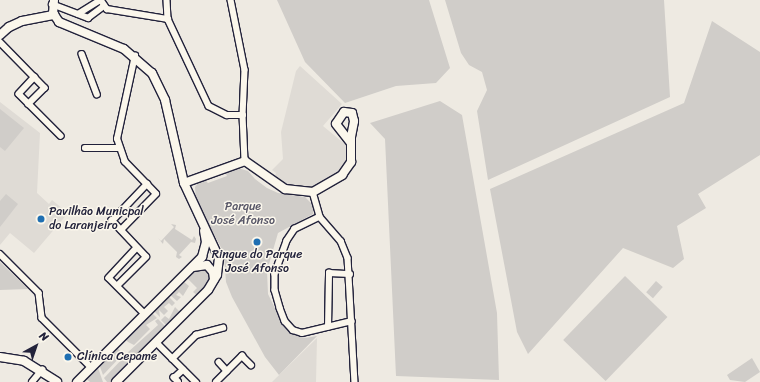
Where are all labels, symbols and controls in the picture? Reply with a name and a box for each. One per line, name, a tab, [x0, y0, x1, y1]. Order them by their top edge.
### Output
park label: Parque José Afonso	[211, 200, 275, 228]
place label: Pavilhão Municpal do Laranjeiro	[49, 205, 144, 233]
marker: Pavilhão Municpal do Laranjeiro	[36, 214, 46, 224]
marker: Ringue do Parque José Afonso	[252, 237, 262, 247]
place label: Ringue do Parque José Afonso	[212, 248, 302, 276]
north arrow	[16, 326, 56, 366]
text: N	[35, 327, 53, 346]
place label: Clínica Cepame	[77, 350, 157, 364]
marker: Clínica Cepame	[62, 351, 74, 363]

